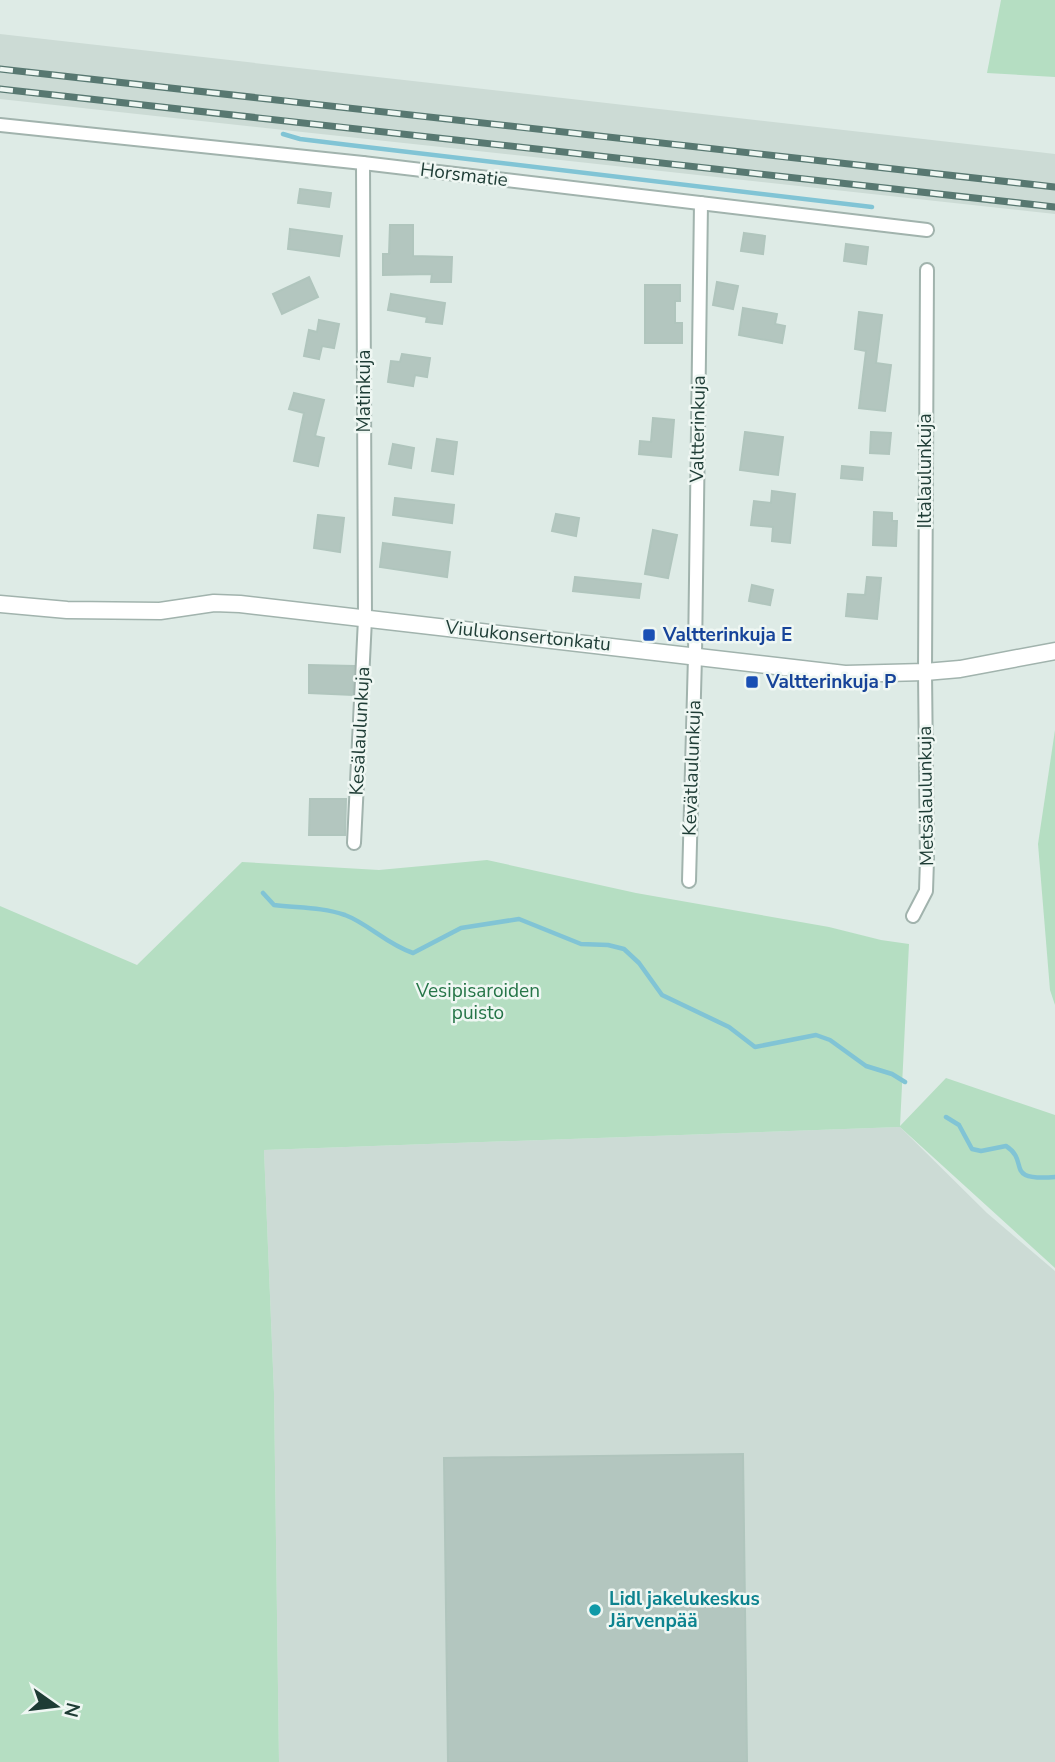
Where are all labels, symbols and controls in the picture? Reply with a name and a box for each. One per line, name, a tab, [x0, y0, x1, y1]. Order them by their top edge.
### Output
street label: Horsmatie	[419, 157, 509, 193]
street label: Matinkuja	[351, 350, 377, 432]
street label: Valtterinkuja	[684, 375, 712, 484]
street label: Iltalaulunkuja	[912, 413, 938, 529]
street label: Viulukonsertonkatu	[443, 614, 612, 658]
place label: Valtterinkuja E	[662, 622, 792, 648]
marker: Valtterinkuja E	[641, 627, 657, 643]
street label: Kesälaulunkuja	[344, 666, 376, 796]
place label: Valtterinkuja P	[765, 669, 896, 695]
marker: Valtterinkuja P	[744, 674, 760, 690]
street label: Kevätlaulunkuja	[677, 700, 707, 836]
street label: Metsälaulunkuja	[912, 726, 940, 866]
park label: Vesipisaroiden puisto	[415, 978, 540, 1026]
place label: Lidl jakelukeskus Järvenpää	[608, 1586, 760, 1634]
marker: Lidl jakelukeskus Järvenpää	[587, 1602, 603, 1618]
north arrow	[21, 1671, 91, 1741]
text: N	[57, 1700, 86, 1720]

